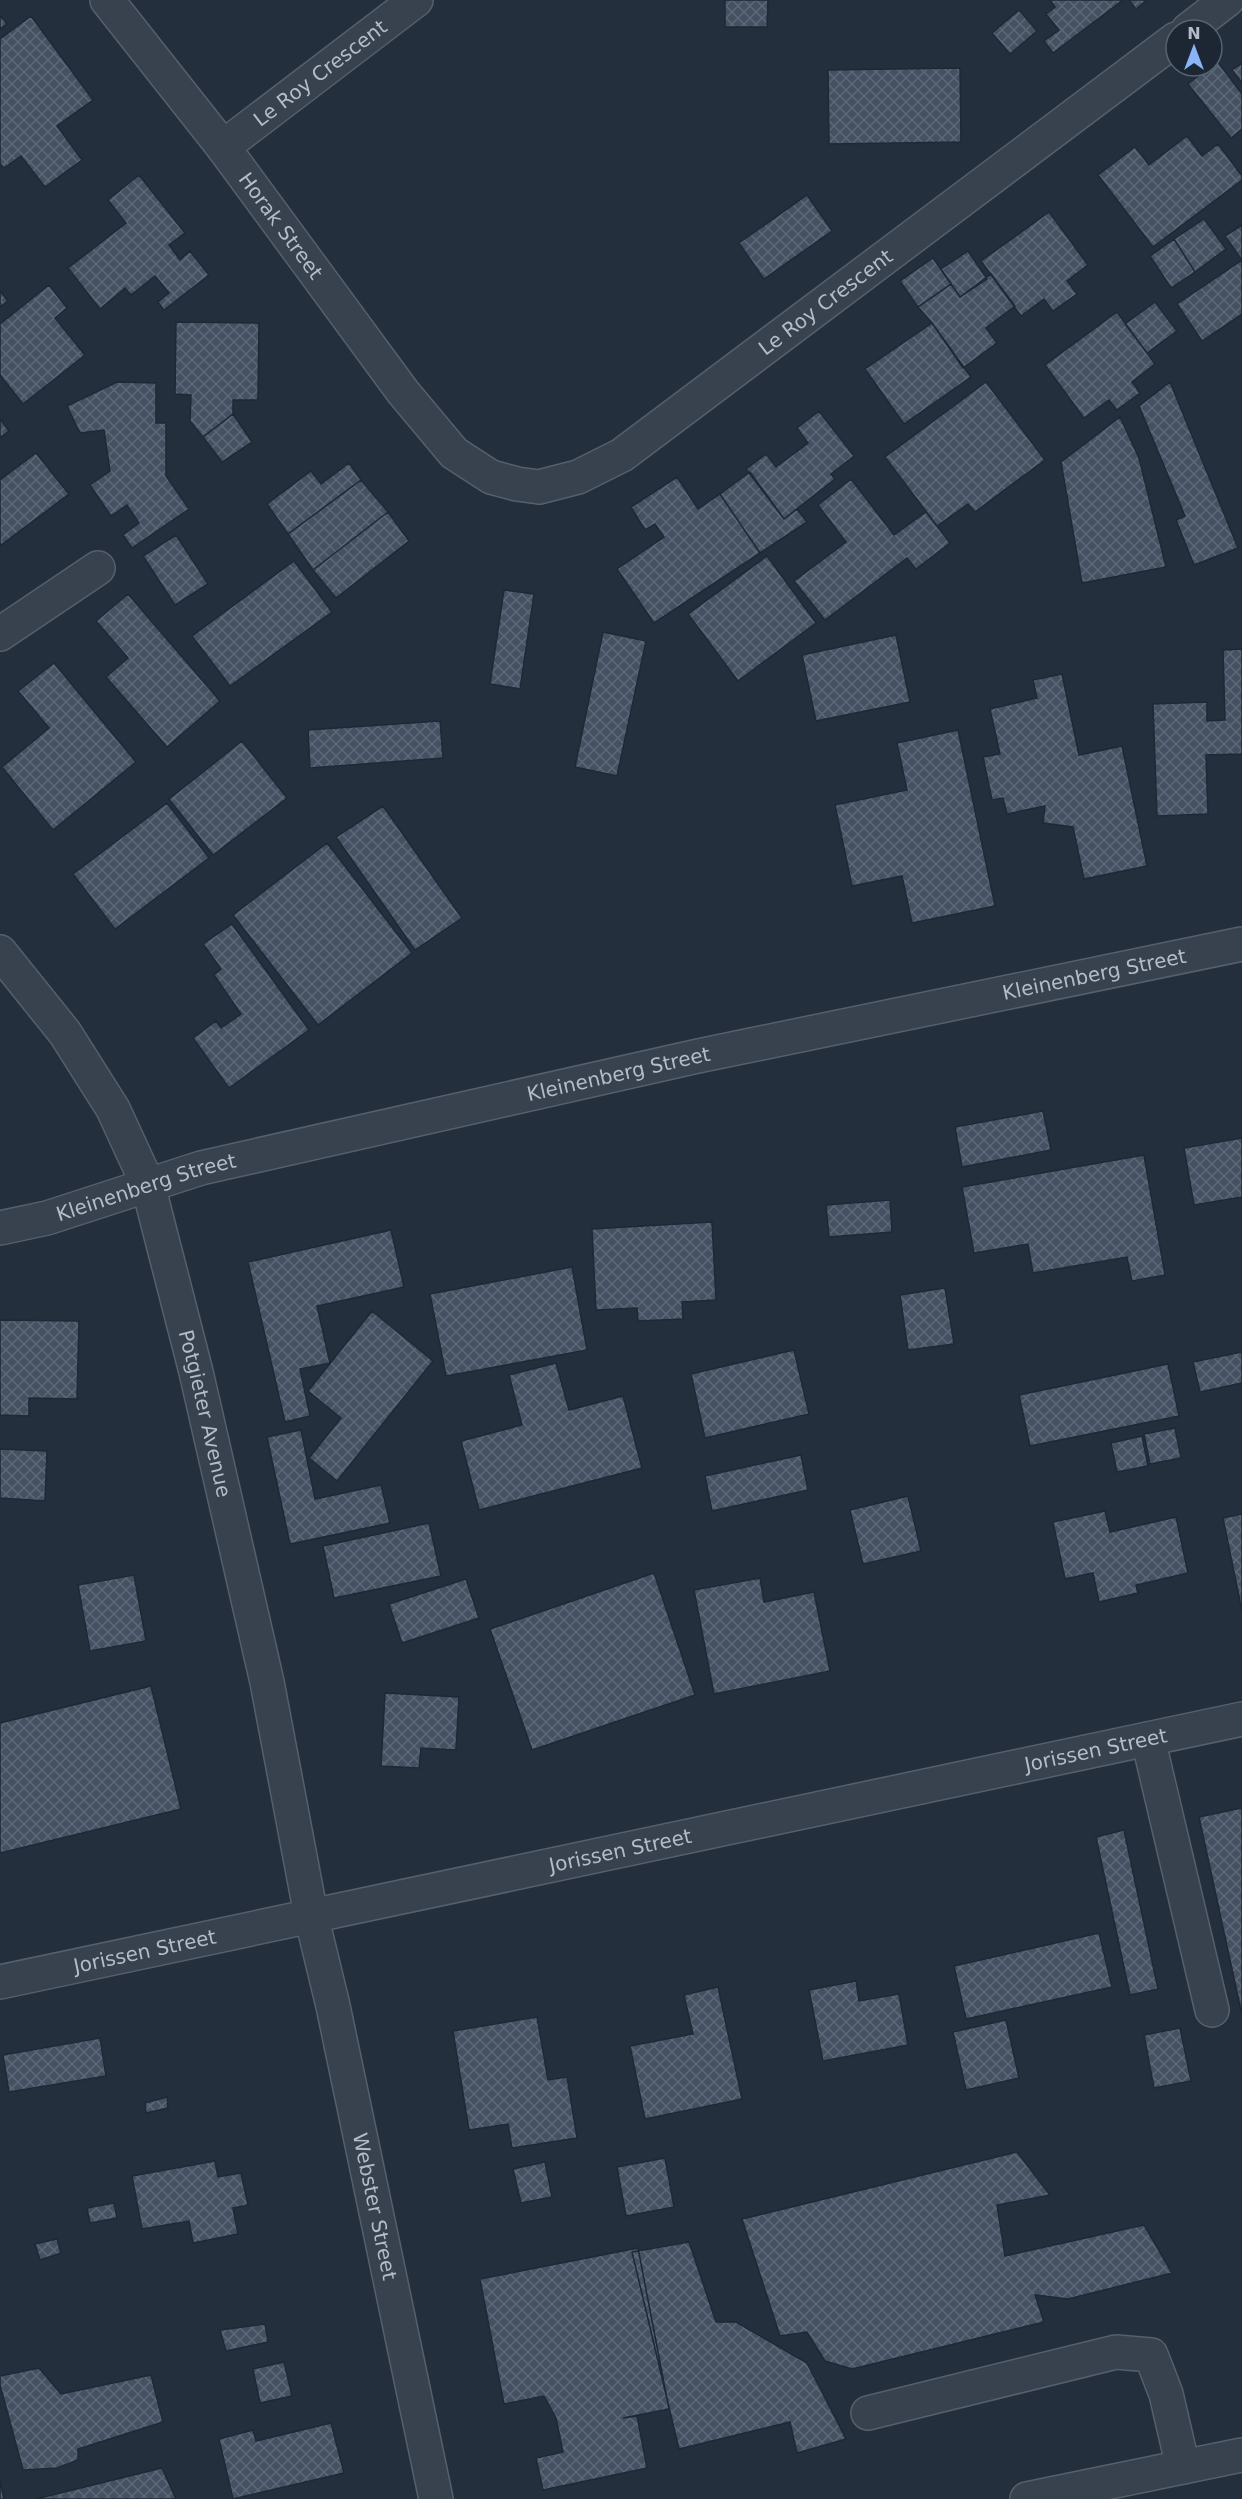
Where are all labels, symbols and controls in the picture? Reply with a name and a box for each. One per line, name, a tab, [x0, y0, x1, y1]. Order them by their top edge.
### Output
street label: Le Roy Crescent	[249, 15, 392, 131]
north arrow	[1164, 18, 1224, 78]
text: N	[1187, 24, 1201, 43]
street label: Horak Street	[234, 168, 328, 284]
street label: Le Roy Crescent	[754, 244, 897, 360]
street label: Kleinenberg Street	[1000, 944, 1188, 1005]
street label: Kleinenberg Street	[525, 1042, 712, 1106]
street label: Kleinenberg Street	[53, 1148, 238, 1226]
street label: Potgieter Avenue	[174, 1327, 236, 1500]
street label: Jorissen Street	[1020, 1723, 1169, 1777]
street label: Jorissen Street	[545, 1824, 694, 1878]
street label: Jorissen Street	[69, 1925, 218, 1979]
street label: Webster Street	[348, 2131, 402, 2282]

